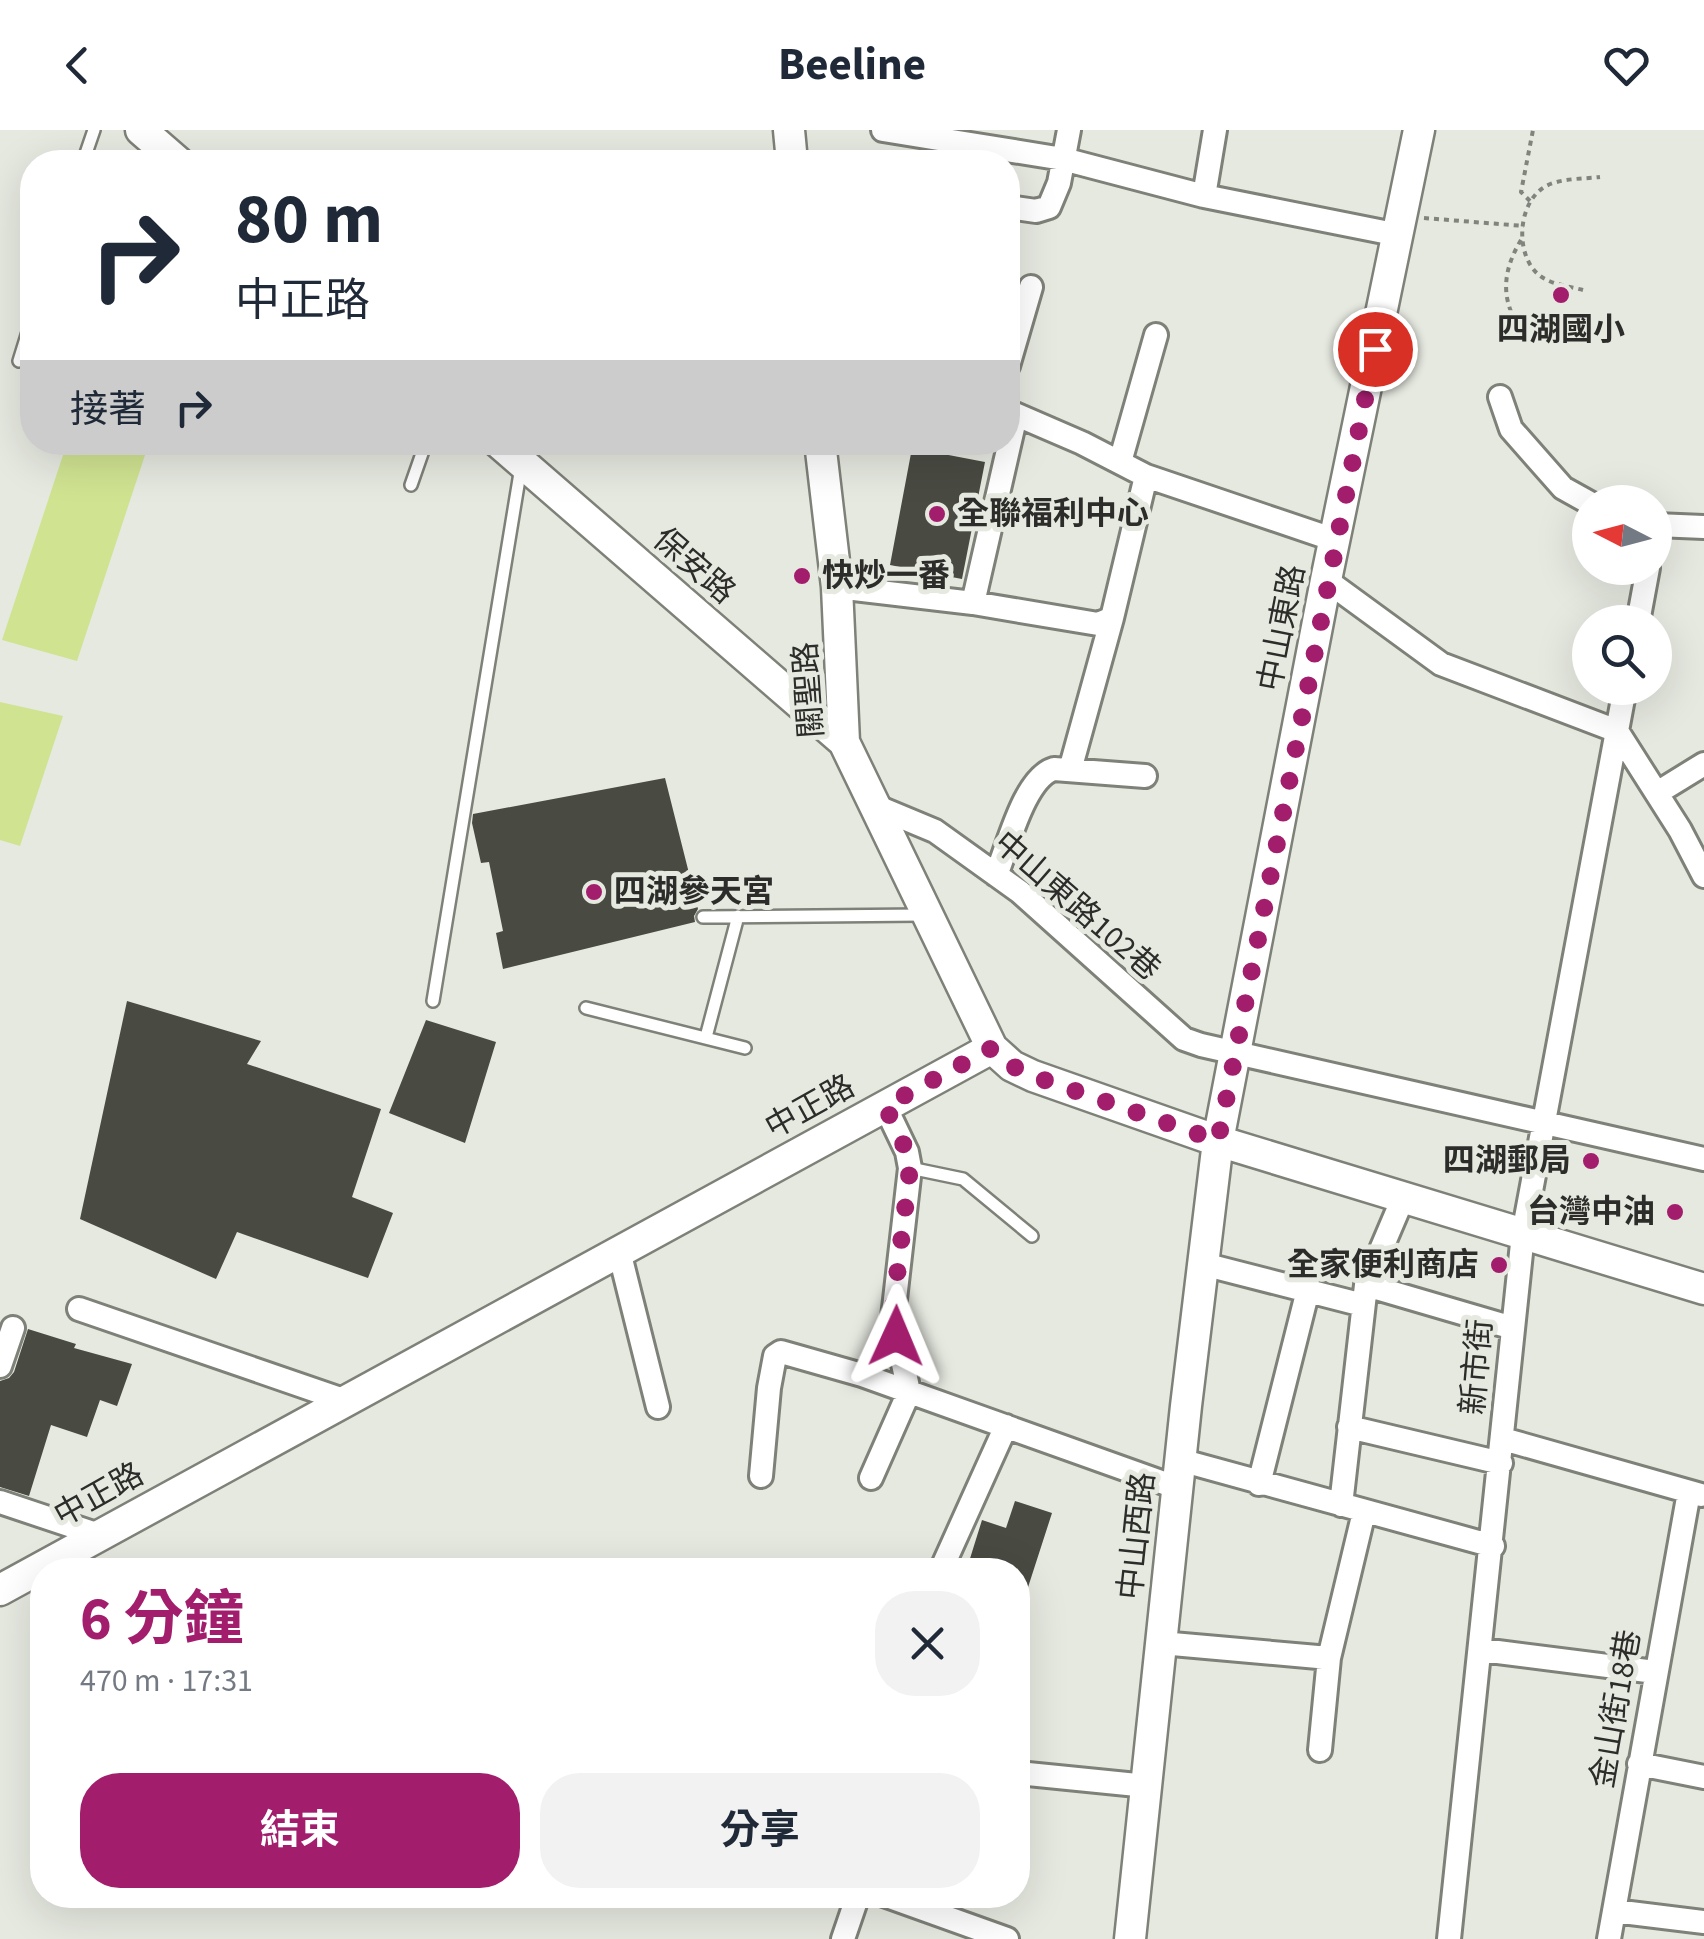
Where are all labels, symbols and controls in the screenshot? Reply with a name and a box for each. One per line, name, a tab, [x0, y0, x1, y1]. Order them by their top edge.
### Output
text: Beeline	[778, 33, 926, 97]
icon: back	[50, 38, 105, 93]
icon: heart	[1599, 38, 1654, 93]
text: 80 m	[235, 170, 383, 270]
icon: right	[70, 190, 200, 320]
text: 中正路	[235, 269, 370, 333]
marker: 四湖國小	[1550, 284, 1572, 306]
pin	[1333, 307, 1418, 392]
place label: 四湖國小	[1497, 307, 1625, 353]
icon: arrive	[1348, 322, 1403, 377]
icon: right	[166, 380, 221, 435]
text: 接著	[70, 383, 146, 437]
north arrow	[1572, 485, 1672, 585]
map controls	[1572, 485, 1672, 705]
place label: 全聯福利中心	[957, 491, 1149, 537]
marker: 全聯福利中心	[926, 503, 948, 525]
street label: 保安路	[643, 517, 745, 615]
place label: 快炒一番	[822, 553, 950, 599]
street label: 中山東路	[1247, 561, 1317, 695]
marker: 快炒一番	[791, 565, 813, 587]
button: search	[1572, 605, 1672, 705]
street label: 關聖路	[783, 641, 835, 739]
street label: 中山東路102巷	[984, 821, 1170, 991]
place label: 四湖參天宮	[614, 869, 774, 915]
marker: 四湖參天宮	[583, 881, 605, 903]
street label: 中正路	[757, 1064, 863, 1150]
place label: 四湖郵局	[1443, 1138, 1571, 1184]
marker: 四湖郵局	[1580, 1150, 1602, 1172]
place label: 台灣中油	[1527, 1189, 1655, 1235]
marker: 台灣中油	[1664, 1201, 1686, 1223]
place label: 全家便利商店	[1287, 1242, 1479, 1288]
marker: 全家便利商店	[1488, 1254, 1510, 1276]
position arrow	[844, 1284, 948, 1388]
street label: 新市街	[1450, 1317, 1504, 1417]
street label: 中正路	[46, 1452, 152, 1538]
street label: 中山西路	[1107, 1470, 1167, 1602]
text: 6 分鐘	[80, 1578, 244, 1663]
button: close	[875, 1591, 980, 1696]
street label: 金山街18巷	[1579, 1626, 1653, 1792]
text: 470 m · 17:31	[80, 1658, 253, 1704]
button: 結束	[80, 1773, 520, 1888]
button: 分享	[540, 1773, 980, 1888]

